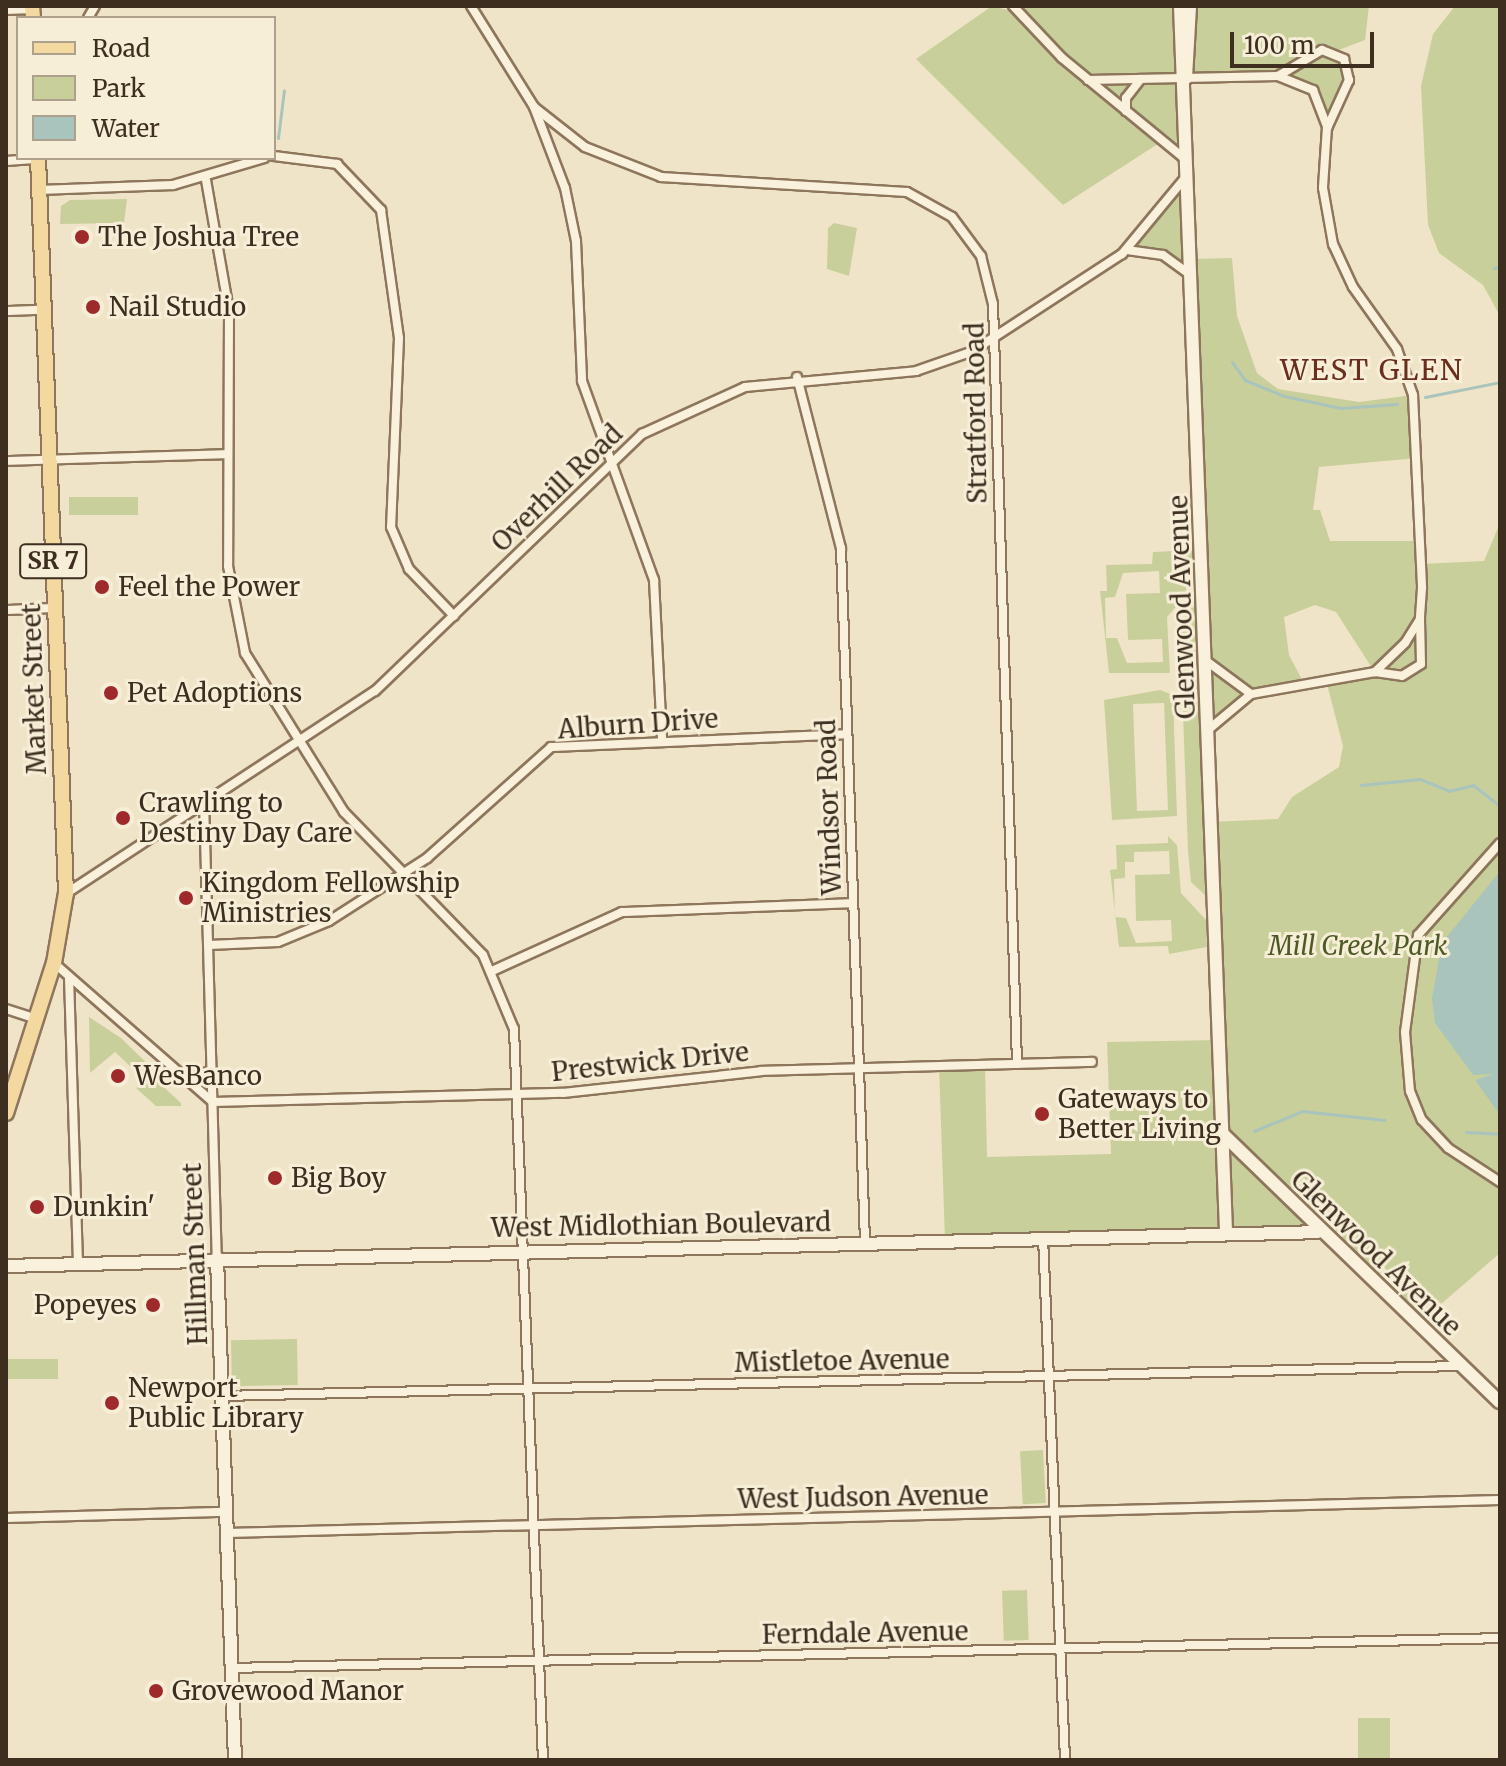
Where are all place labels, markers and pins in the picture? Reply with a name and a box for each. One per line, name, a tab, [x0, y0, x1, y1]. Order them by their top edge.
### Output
place label: The Joshua Tree	[98, 221, 299, 253]
marker: The Joshua Tree	[73, 228, 91, 246]
place label: Nail Studio	[109, 291, 246, 323]
marker: Nail Studio	[84, 298, 102, 316]
place label: Feel the Power	[118, 571, 300, 603]
marker: Feel the Power	[93, 578, 111, 596]
place label: Pet Adoptions	[127, 677, 302, 709]
marker: Pet Adoptions	[102, 684, 120, 702]
place label: Crawling to Destiny Day Care	[139, 787, 352, 848]
marker: Crawling to Destiny Day Care	[114, 809, 132, 827]
place label: Kingdom Fellowship Ministries	[202, 867, 460, 928]
marker: Kingdom Fellowship Ministries	[177, 889, 195, 907]
place label: WesBanco	[134, 1060, 262, 1092]
marker: WesBanco	[109, 1067, 127, 1085]
place label: Gateways to Better Living	[1058, 1083, 1221, 1144]
marker: Gateways to Better Living	[1033, 1105, 1051, 1123]
place label: Big Boy	[291, 1162, 386, 1194]
marker: Big Boy	[266, 1169, 284, 1187]
place label: Dunkin'	[53, 1191, 155, 1223]
marker: Dunkin'	[28, 1198, 46, 1216]
place label: Popeyes	[34, 1289, 137, 1321]
marker: Popeyes	[144, 1296, 162, 1314]
place label: Newport Public Library	[128, 1372, 304, 1434]
marker: Newport Public Library	[103, 1394, 121, 1412]
place label: Grovewood Manor	[172, 1675, 404, 1707]
marker: Grovewood Manor	[147, 1682, 165, 1700]

